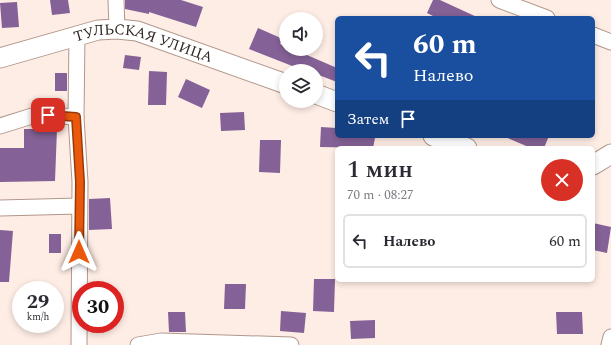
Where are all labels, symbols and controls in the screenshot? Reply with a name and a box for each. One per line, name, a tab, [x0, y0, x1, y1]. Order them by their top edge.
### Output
map controls	[279, 12, 323, 108]
button: sound	[279, 12, 323, 56]
street label: ТУЛЬСКАЯ УЛИЦА	[71, 17, 216, 69]
text: 60 m	[413, 23, 477, 66]
icon: left	[347, 32, 399, 84]
text: Налево	[413, 62, 473, 89]
button: layers	[279, 64, 323, 108]
pin	[31, 98, 65, 132]
icon: arrive	[37, 104, 59, 126]
text: Затем	[347, 108, 389, 131]
icon: arrive	[397, 108, 419, 130]
text: 1 мин	[347, 152, 413, 188]
button: close	[541, 159, 583, 201]
text: 70 m · 08:27	[347, 185, 413, 205]
icon: left	[349, 230, 371, 252]
text: Налево	[383, 230, 436, 253]
text: 60 m	[549, 230, 581, 253]
position arrow	[58, 231, 100, 273]
speed limit sign: 30	[72, 281, 124, 333]
text: 29	[27, 287, 49, 317]
text: km/h	[27, 309, 49, 325]

